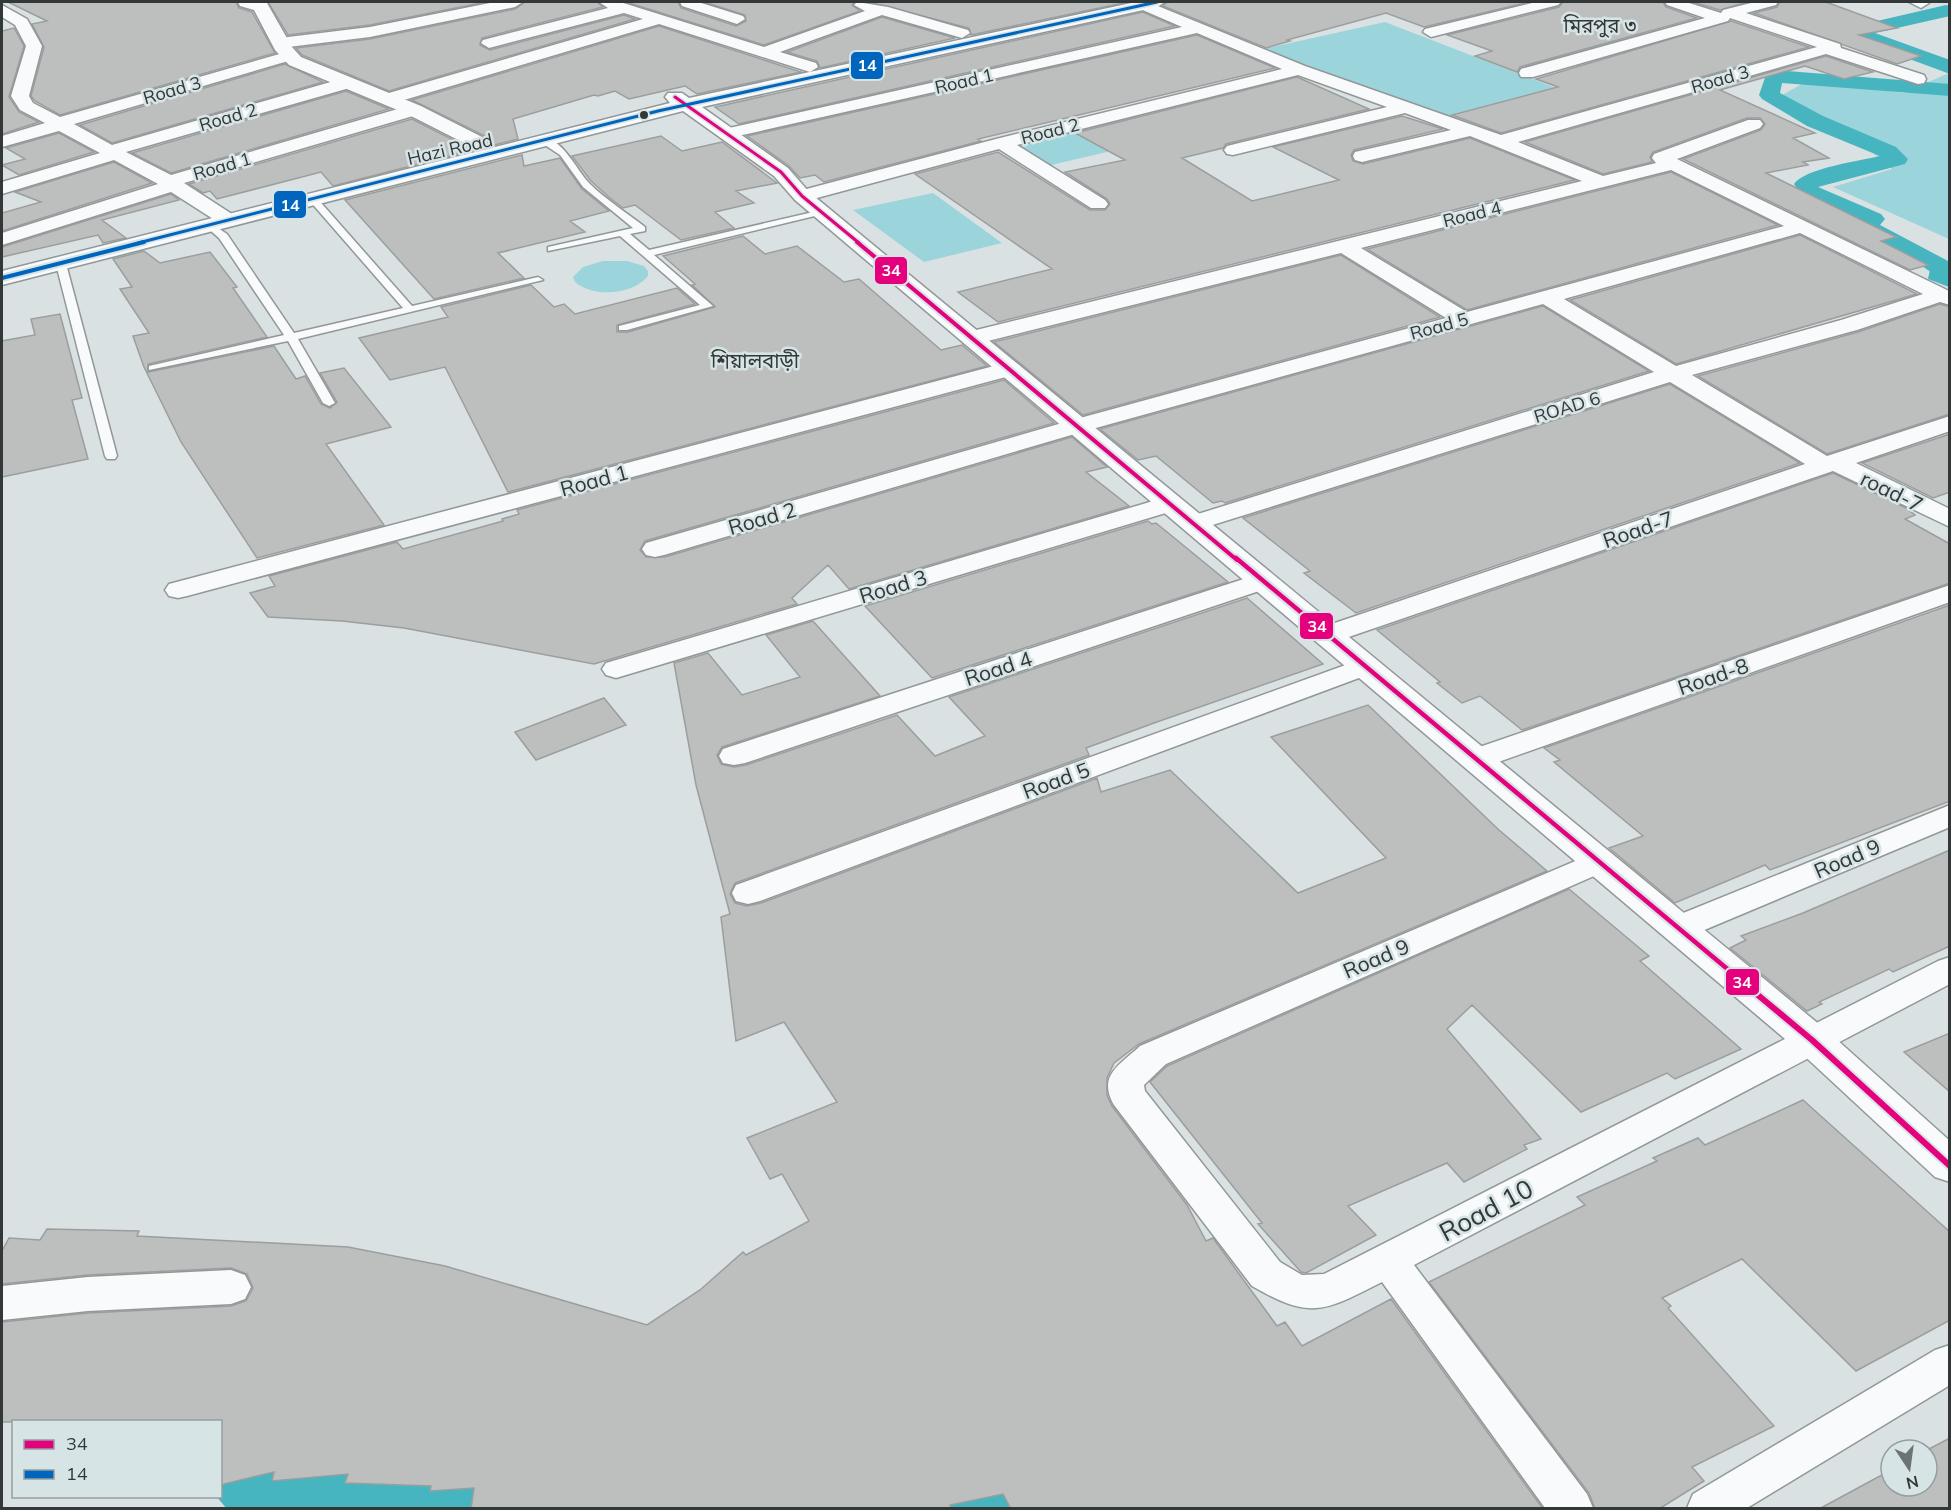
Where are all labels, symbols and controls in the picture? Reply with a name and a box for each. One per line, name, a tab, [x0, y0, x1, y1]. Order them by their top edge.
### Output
district label: মিরপুর ৩	[1563, 13, 1637, 38]
line badge: 14	[850, 51, 884, 80]
text: 14	[857, 55, 877, 75]
street label: Road 3	[1688, 60, 1752, 98]
street label: Road 1	[932, 63, 996, 99]
street label: Road 3	[140, 71, 204, 109]
street label: Road 2	[196, 98, 260, 136]
unlabelled marker	[638, 109, 650, 121]
street label: Road 2	[1018, 113, 1082, 149]
street label: Hazi Road	[405, 128, 495, 170]
street label: Road 1	[190, 147, 254, 185]
line badge: 14	[273, 190, 307, 219]
text: 14	[280, 195, 300, 215]
street label: Road 4	[1440, 196, 1504, 232]
line badge: 34	[874, 256, 908, 285]
text: 34	[881, 260, 901, 280]
street label: Road 5	[1407, 307, 1471, 345]
district label: শিয়ালবাড়ী	[710, 348, 800, 373]
street label: ROAD 6	[1531, 386, 1603, 428]
street label: Road 1	[557, 458, 631, 502]
street label: road-7	[1857, 465, 1927, 517]
street label: Road 2	[725, 496, 799, 540]
street label: Road-7	[1599, 505, 1677, 553]
street label: Road 3	[856, 563, 930, 609]
line badge: 34	[1299, 612, 1334, 640]
text: 34	[1307, 616, 1327, 636]
street label: Road 4	[961, 645, 1035, 691]
street label: Road-8	[1674, 652, 1752, 700]
street label: Road 5	[1019, 756, 1093, 804]
street label: Road 9	[1810, 832, 1884, 884]
street label: Road 9	[1339, 932, 1413, 984]
line badge: 34	[1725, 968, 1760, 996]
text: 34	[1732, 972, 1752, 992]
street label: Road 10	[1433, 1172, 1539, 1248]
legend	[12, 1420, 222, 1498]
text: 34	[66, 1432, 88, 1455]
north arrow	[1879, 1438, 1939, 1498]
text: 14	[66, 1462, 88, 1485]
text: N	[1904, 1472, 1921, 1494]

